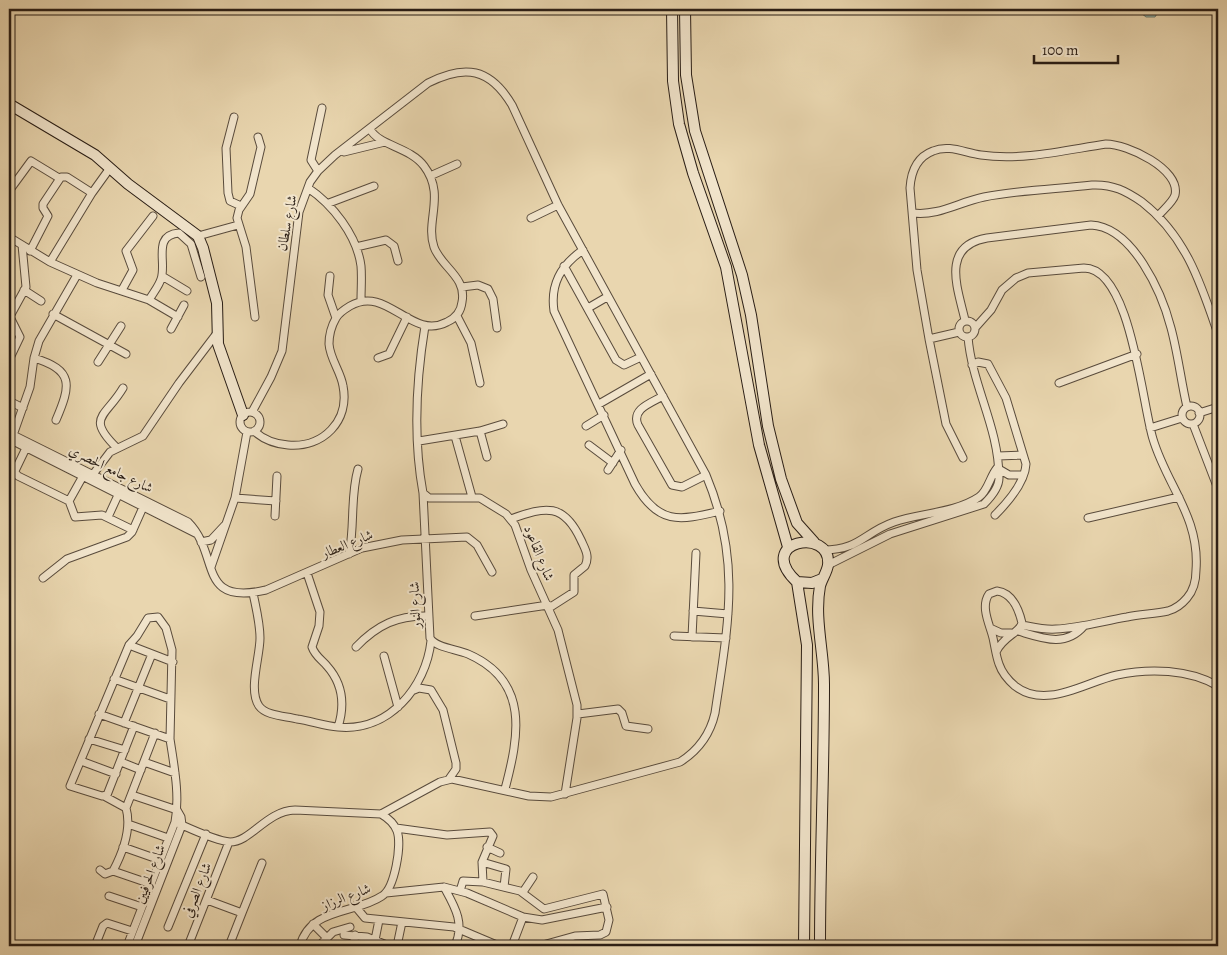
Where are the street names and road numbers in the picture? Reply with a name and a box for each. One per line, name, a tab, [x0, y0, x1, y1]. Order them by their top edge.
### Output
street label: شارع سلطان	[272, 193, 304, 253]
street label: شارع جامع الحصري	[64, 440, 156, 501]
street label: شارع القاعود	[517, 522, 559, 585]
street label: شارع العطار	[316, 525, 376, 566]
street label: شارع النور	[405, 581, 427, 631]
street label: شارع الحرفيين	[130, 842, 172, 907]
street label: شارع الصرفي	[178, 860, 218, 921]
street label: شارع الرزاز	[317, 879, 374, 918]

